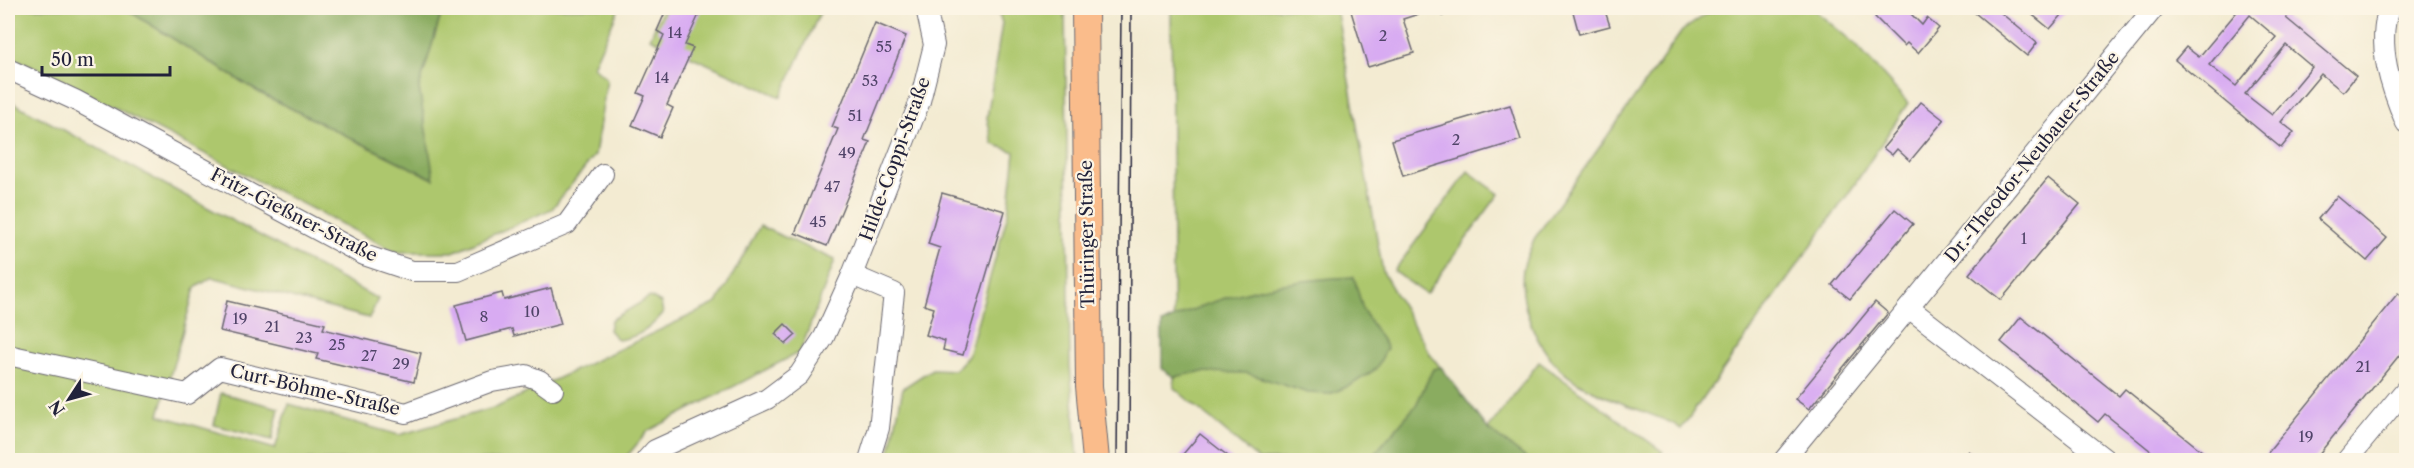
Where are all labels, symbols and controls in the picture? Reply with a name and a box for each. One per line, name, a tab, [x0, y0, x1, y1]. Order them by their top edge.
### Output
house number: 14	[668, 23, 682, 42]
house number: 2	[1379, 26, 1387, 45]
house number: 55	[876, 37, 892, 56]
scale bar	[42, 39, 170, 77]
street label: Dr.-Theodor-Neubauer-Straße	[1940, 47, 2124, 267]
text: 50 m	[51, 49, 94, 71]
house number: 14	[655, 68, 669, 87]
house number: 53	[862, 71, 878, 90]
street label: Hilde-Coppi-Straße	[855, 74, 935, 244]
house number: 51	[848, 106, 863, 125]
house number: 2	[1452, 130, 1460, 149]
house number: 49	[838, 143, 856, 162]
street label: Thüringer Straße	[1075, 160, 1099, 308]
street label: Fritz-Gießner-Straße	[207, 163, 381, 267]
house number: 47	[824, 177, 841, 196]
house number: 45	[810, 212, 826, 231]
house number: 1	[2021, 229, 2028, 248]
house number: 10	[524, 302, 540, 321]
house number: 8	[480, 307, 489, 326]
house number: 19	[232, 309, 248, 328]
house number: 21	[265, 317, 280, 336]
house number: 23	[296, 328, 312, 347]
house number: 25	[329, 335, 345, 354]
house number: 27	[361, 346, 378, 365]
house number: 29	[392, 354, 410, 373]
house number: 21	[2356, 357, 2371, 376]
street label: Curt-Böhme-Straße	[228, 360, 402, 420]
north arrow	[39, 369, 99, 429]
text: N	[45, 396, 69, 419]
house number: 19	[2298, 427, 2314, 446]

